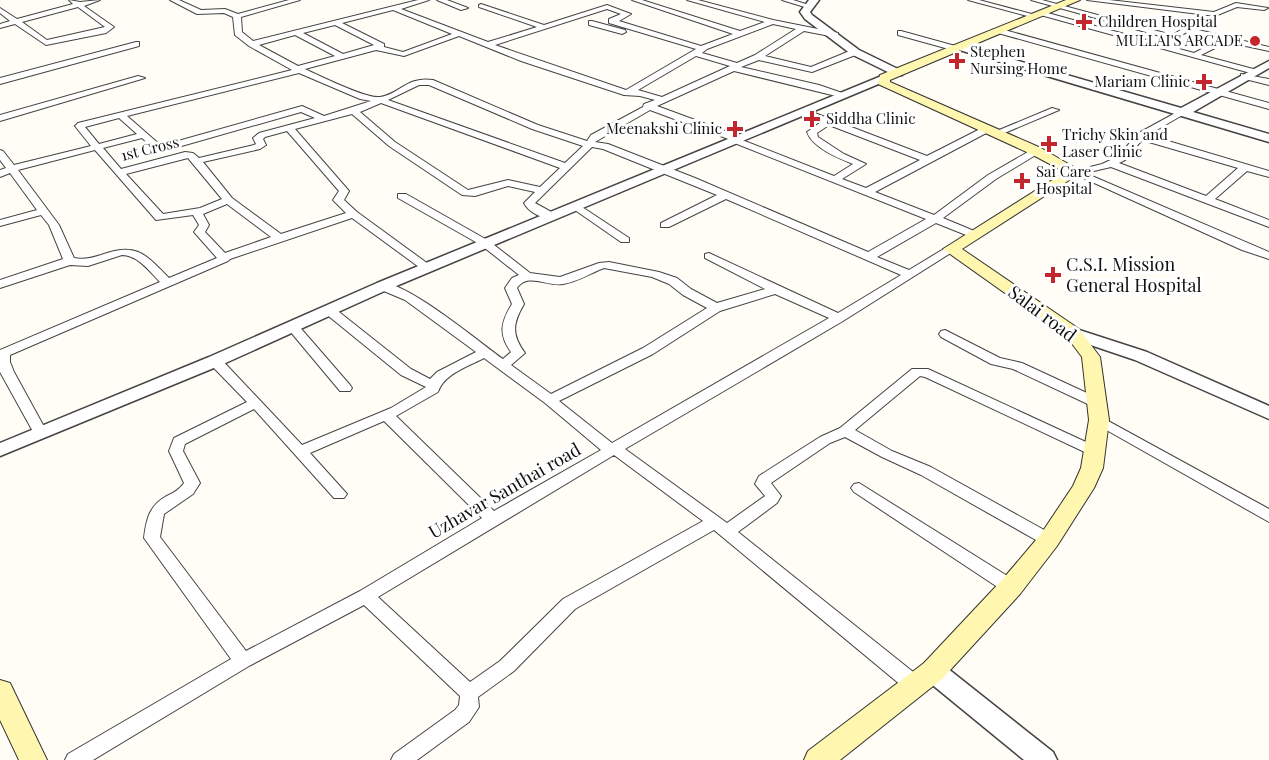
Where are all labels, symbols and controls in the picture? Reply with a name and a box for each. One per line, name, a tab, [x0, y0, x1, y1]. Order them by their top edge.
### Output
place label: Children Hospital	[1098, 11, 1217, 31]
marker: Children Hospital	[1075, 13, 1093, 31]
place label: MULLAI'S ARCADE	[1115, 30, 1243, 50]
marker: MULLAI'S ARCADE	[1248, 34, 1262, 48]
place label: Stephen Nursing Home	[970, 41, 1068, 78]
marker: Stephen Nursing Home	[948, 52, 966, 70]
place label: Mariam Clinic	[1094, 71, 1190, 91]
marker: Mariam Clinic	[1195, 73, 1213, 91]
place label: Siddha Clinic	[826, 108, 915, 128]
marker: Siddha Clinic	[803, 110, 821, 128]
place label: Meenakshi Clinic	[606, 118, 722, 138]
marker: Meenakshi Clinic	[726, 120, 744, 138]
place label: Trichy Skin and Laser Clinic	[1062, 124, 1168, 161]
street label: 1st Cross	[119, 131, 181, 165]
marker: Trichy Skin and Laser Clinic	[1040, 135, 1058, 153]
place label: Sai Care Hospital	[1036, 161, 1092, 198]
marker: Sai Care Hospital	[1013, 172, 1031, 190]
place label: C.S.I. Mission General Hospital	[1066, 252, 1202, 297]
marker: C.S.I. Mission General Hospital	[1044, 266, 1062, 284]
street label: Salai road	[1004, 280, 1082, 347]
street label: Uzhavar Santhai road	[424, 437, 585, 543]

